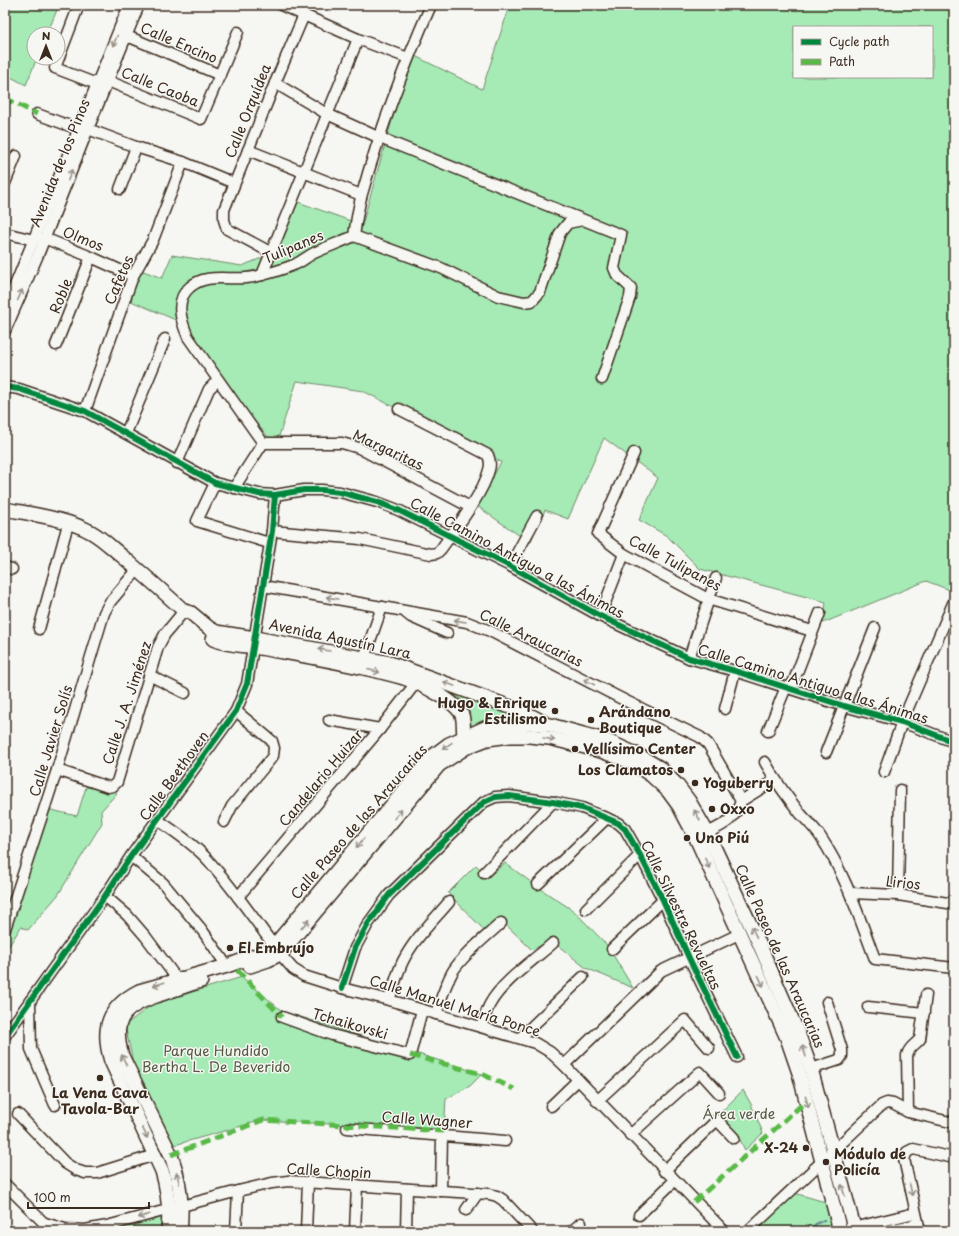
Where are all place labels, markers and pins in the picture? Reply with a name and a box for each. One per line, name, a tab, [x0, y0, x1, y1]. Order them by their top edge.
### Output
place label: Hugo & Enrique Estilismo	[437, 692, 547, 729]
place label: Arándano Boutique	[599, 701, 670, 738]
marker: Hugo & Enrique Estilismo	[550, 706, 560, 716]
marker: Arándano Boutique	[586, 715, 596, 725]
place label: Vellísimo Center	[583, 738, 696, 759]
marker: Vellísimo Center	[570, 744, 580, 754]
place label: Los Clamatos	[578, 759, 673, 780]
marker: Los Clamatos	[676, 765, 686, 775]
place label: Yoguberry	[703, 772, 774, 793]
marker: Yoguberry	[690, 778, 700, 788]
place label: Oxxo	[720, 798, 754, 819]
marker: Oxxo	[707, 804, 717, 814]
place label: Uno Piú	[695, 827, 749, 848]
marker: Uno Piú	[682, 833, 692, 843]
place label: El Embrujo	[238, 937, 314, 958]
marker: El Embrujo	[225, 943, 235, 953]
marker: La Vena Cava Tavola-Bar	[95, 1073, 105, 1083]
place label: La Vena Cava Tavola-Bar	[52, 1082, 149, 1119]
place label: X-24	[763, 1137, 798, 1158]
marker: X-24	[801, 1143, 811, 1153]
place label: Módulo de Policía	[834, 1143, 906, 1180]
marker: Módulo de Policía	[821, 1157, 831, 1167]

